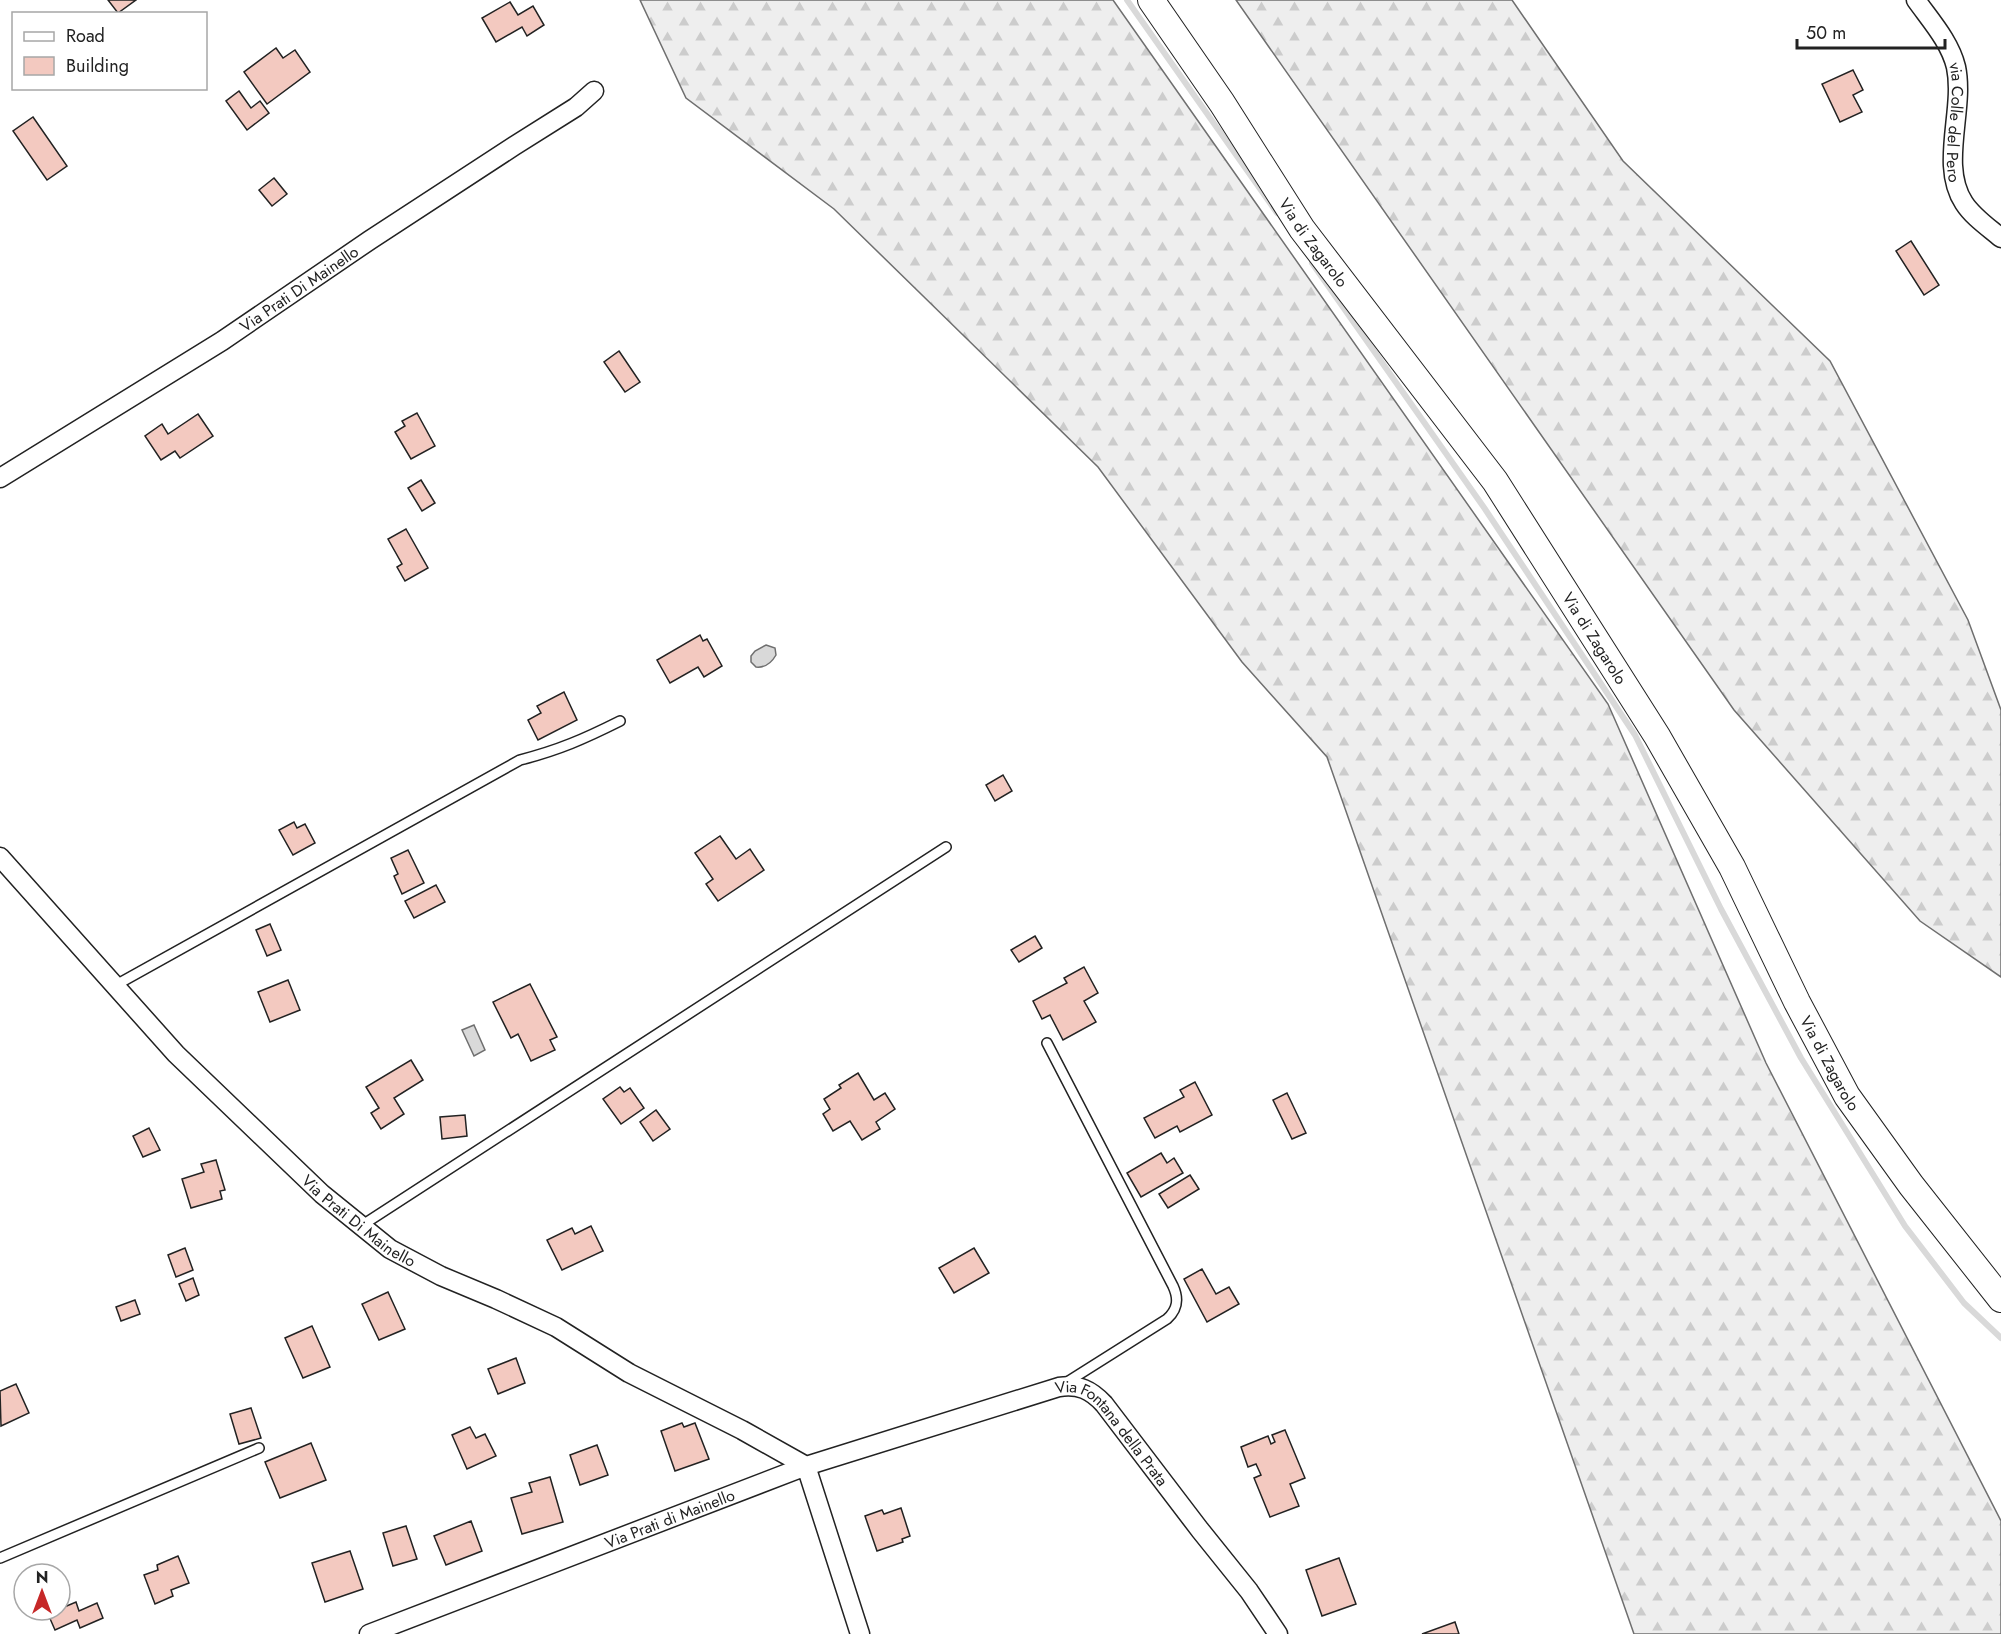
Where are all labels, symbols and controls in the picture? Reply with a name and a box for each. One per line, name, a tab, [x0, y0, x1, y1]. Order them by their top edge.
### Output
legend	[12, 12, 207, 90]
scale bar	[1797, 12, 1946, 50]
text: 50 m	[1806, 20, 1846, 46]
text: Road	[66, 23, 105, 49]
text: Building	[66, 53, 129, 79]
street label: via Colle del Pero	[1941, 60, 1970, 184]
street label: Via di Zagarolo	[1274, 193, 1354, 292]
street label: Via Prati Di Mainello	[235, 240, 363, 337]
street label: Via di Zagarolo	[1557, 588, 1633, 689]
street label: Via di Zagarolo	[1795, 1011, 1865, 1115]
street label: Via Prati Di Mainello	[297, 1169, 420, 1272]
street label: Via Fontana della Prata	[1053, 1375, 1174, 1491]
street label: Via Prati di Mainello	[601, 1483, 738, 1554]
north arrow	[12, 1562, 72, 1622]
text: N	[36, 1566, 48, 1589]

